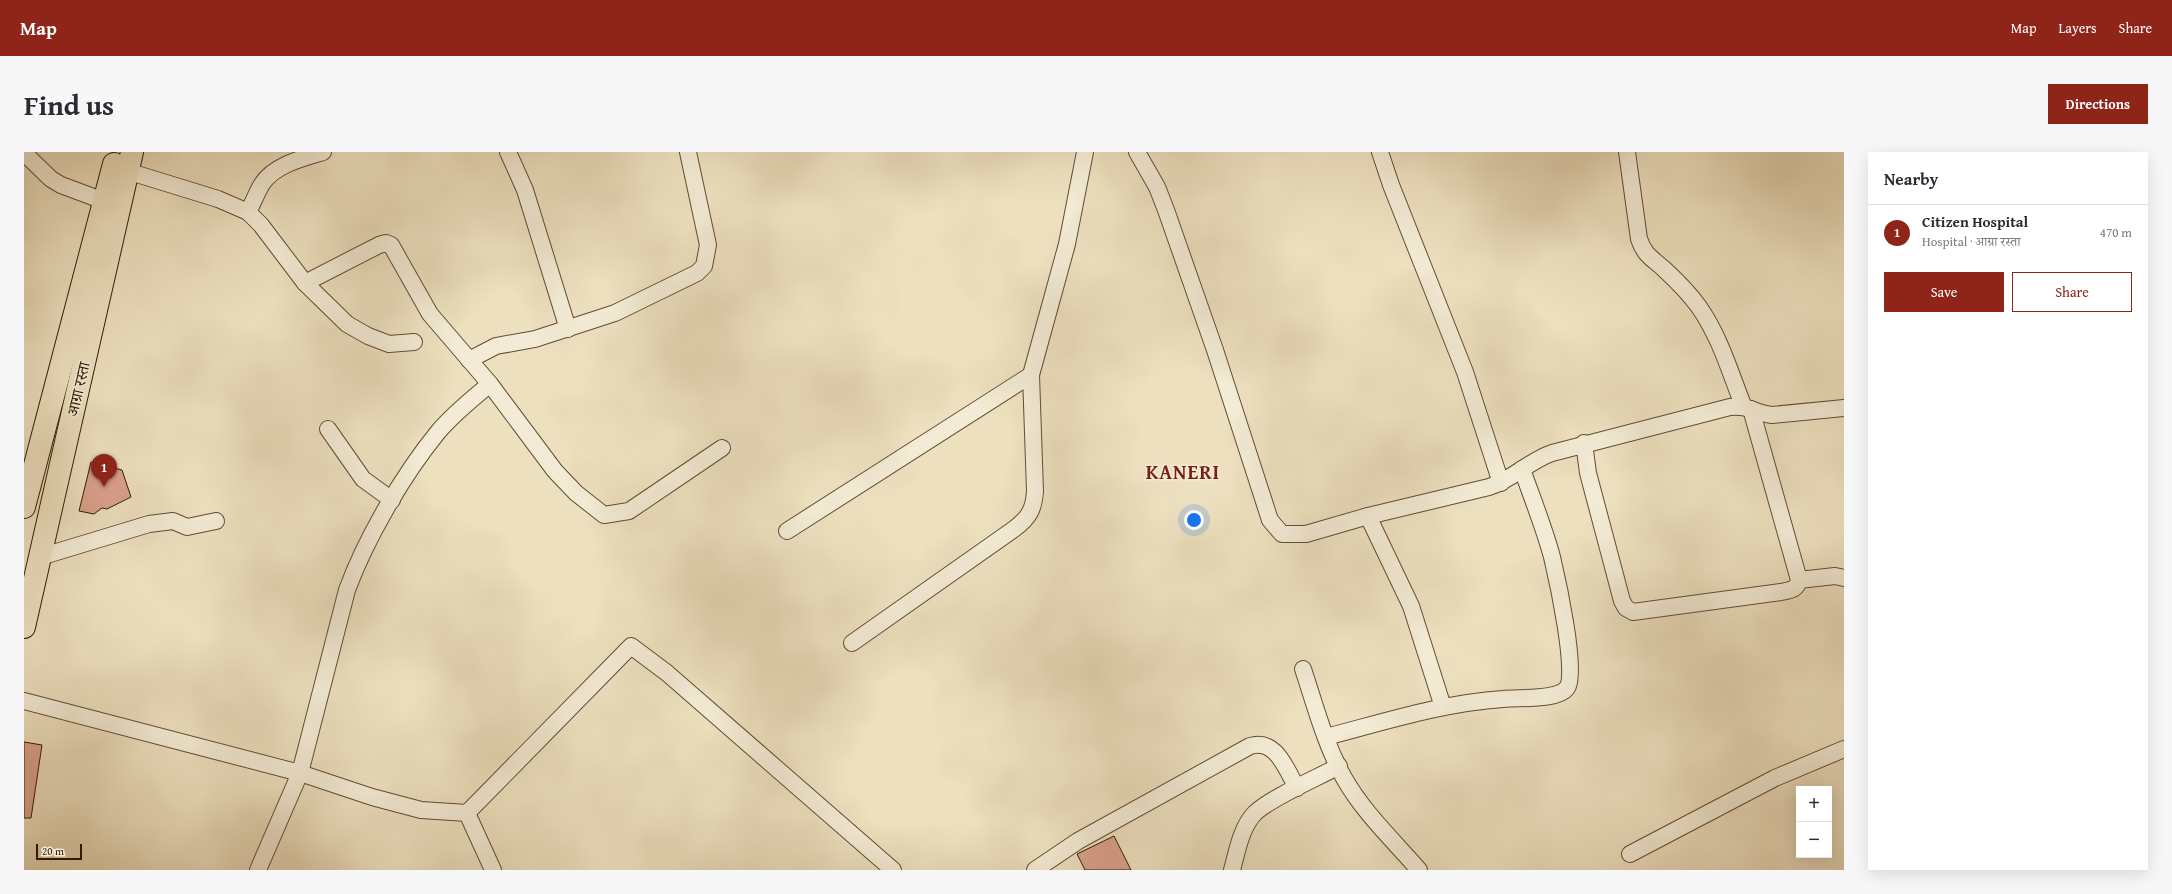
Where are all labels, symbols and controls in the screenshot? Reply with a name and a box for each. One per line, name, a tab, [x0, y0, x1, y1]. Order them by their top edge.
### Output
text: Map	[20, 14, 57, 42]
text: Map	[2011, 18, 2037, 38]
text: Layers	[2059, 18, 2097, 38]
text: Share	[2119, 18, 2152, 38]
text: Find us	[24, 84, 114, 125]
button: Directions	[2048, 84, 2148, 124]
text: Nearby	[1884, 166, 1938, 191]
text: Citizen Hospital	[1922, 211, 2028, 232]
text: 1	[1894, 223, 1900, 242]
text: 470 m	[2100, 223, 2132, 242]
text: Hospital · आग्रा रस्ता	[1922, 232, 2020, 251]
button: Save	[1884, 272, 2004, 312]
button: Share	[2012, 272, 2132, 312]
street label: आग्रा रस्ता	[60, 358, 96, 419]
pin: 1	[91, 454, 117, 487]
district label: KANERI	[1146, 457, 1220, 486]
your location	[1184, 510, 1204, 530]
map controls	[1796, 786, 1832, 858]
button: +	[1796, 786, 1832, 822]
button: −	[1796, 822, 1832, 858]
scale bar	[36, 842, 82, 861]
text: 20 m	[42, 843, 64, 859]

